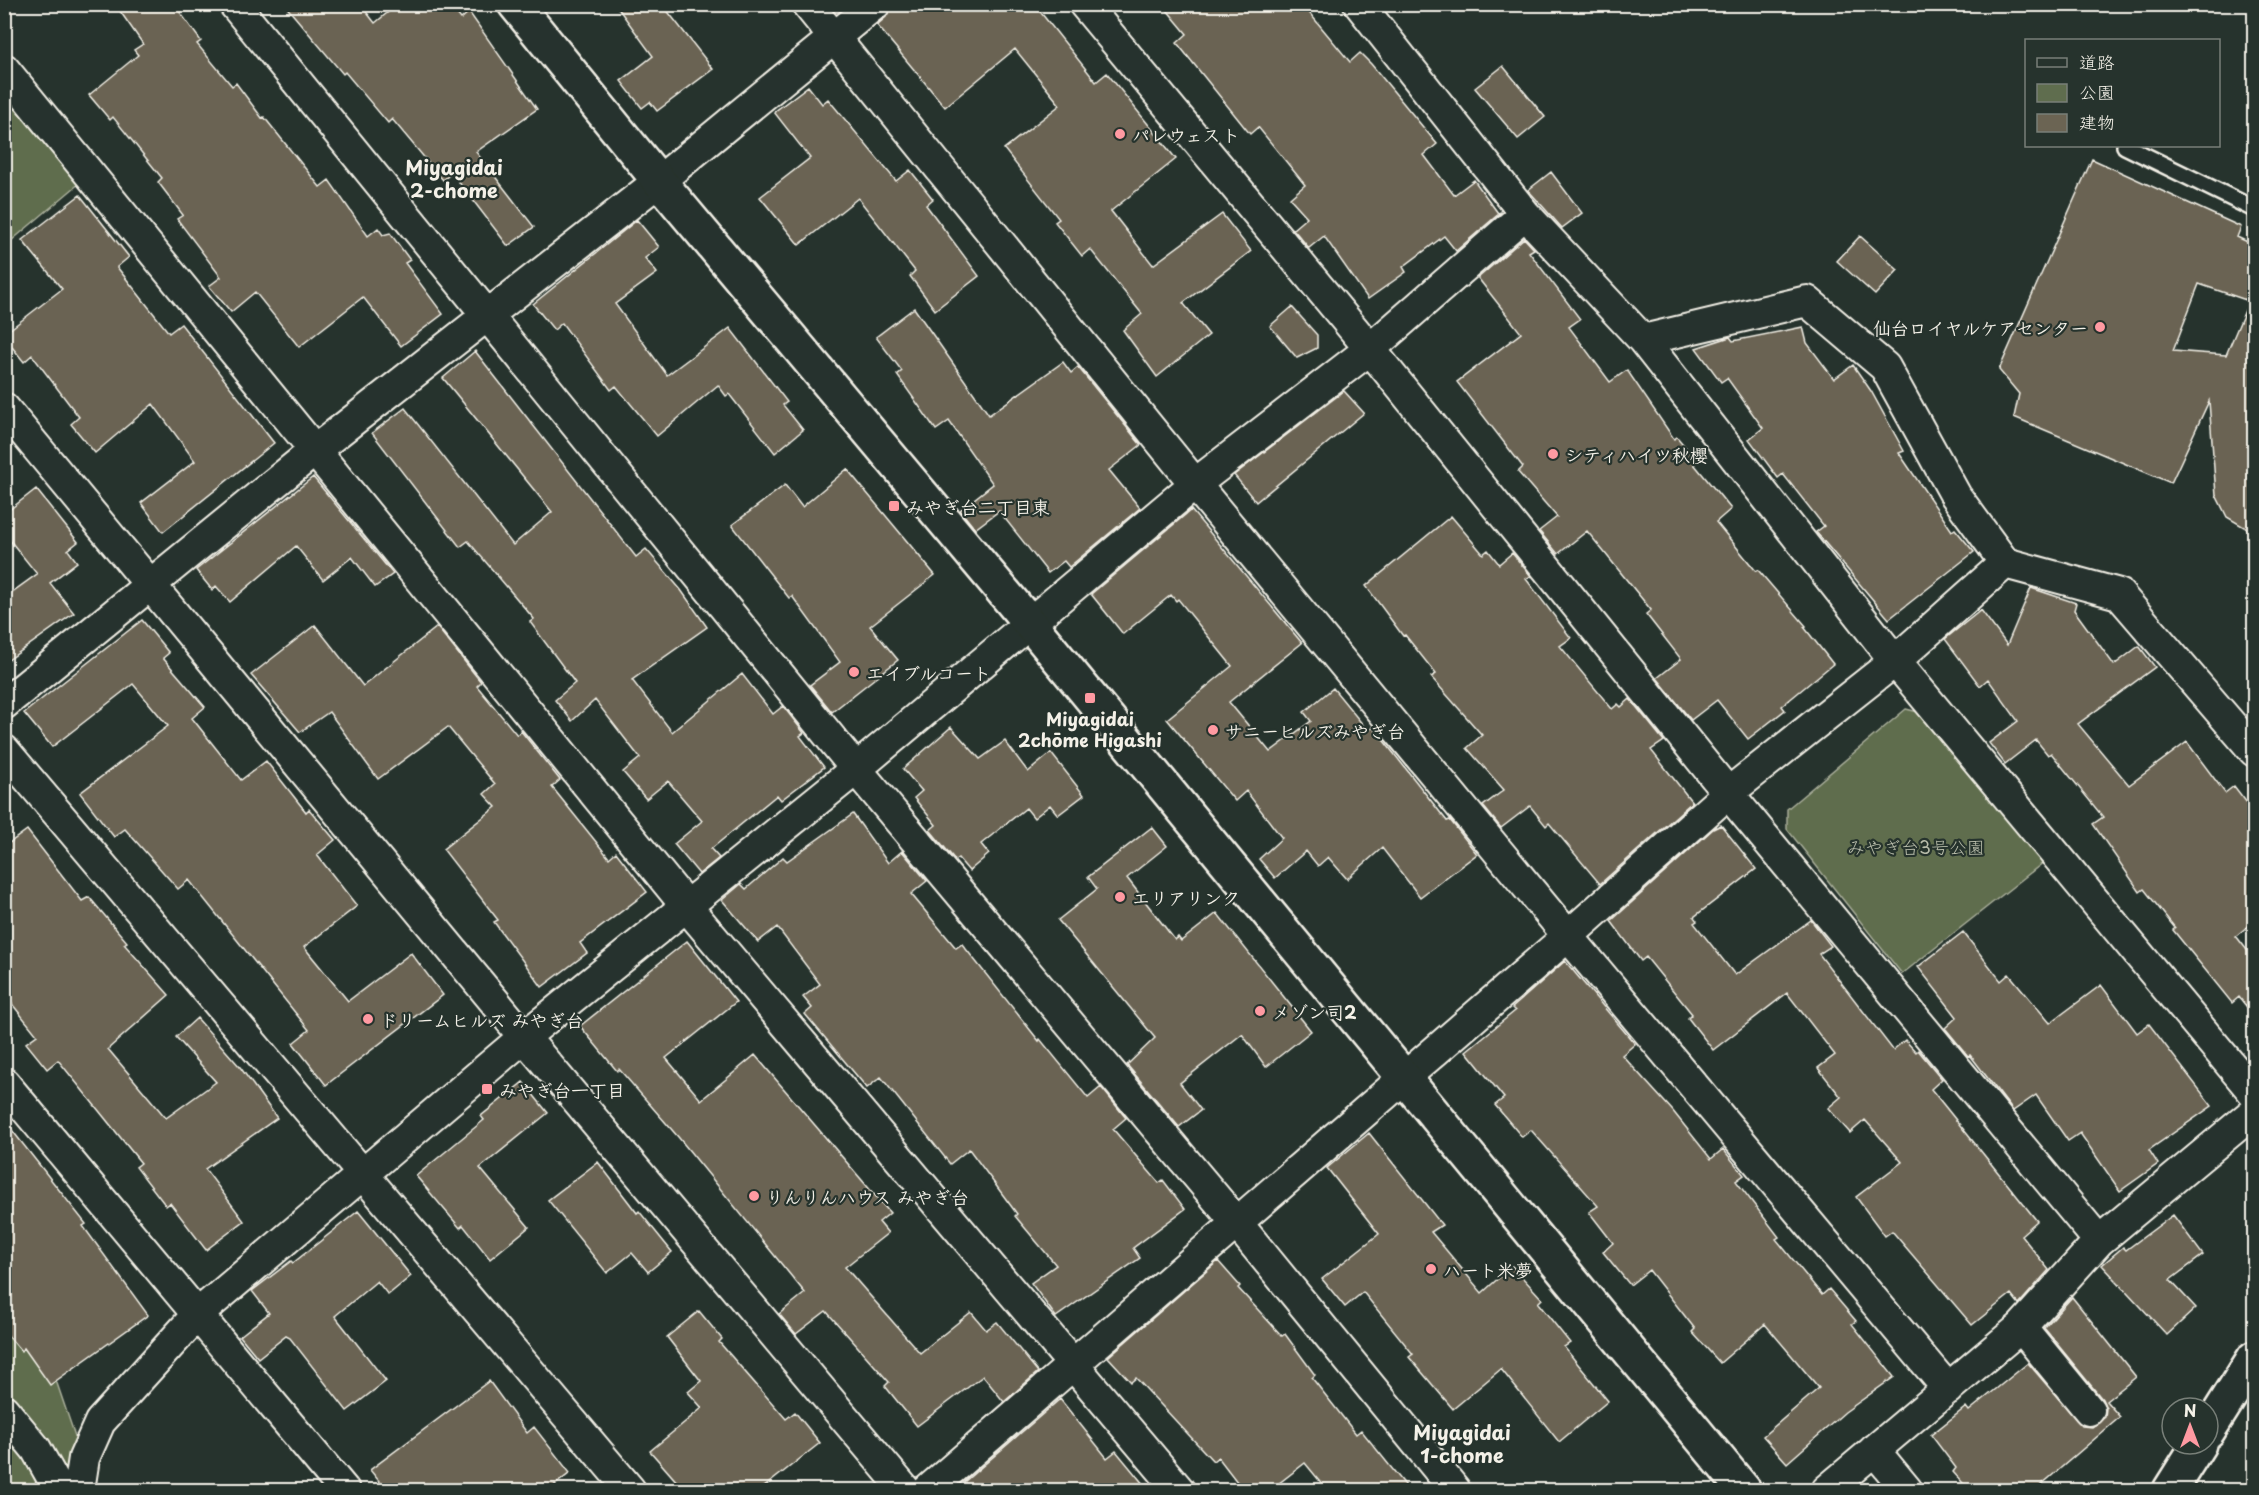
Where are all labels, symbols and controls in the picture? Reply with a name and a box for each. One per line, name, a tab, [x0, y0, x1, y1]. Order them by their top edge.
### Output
legend	[2025, 39, 2220, 147]
text: 道路	[2079, 48, 2115, 75]
text: 公園	[2079, 78, 2115, 105]
text: 建物	[2079, 108, 2115, 135]
place label: パレウェスト	[1132, 121, 1240, 148]
marker: パレウェスト	[1113, 127, 1127, 141]
district label: Miyagidai 2-chome	[405, 152, 503, 205]
place label: 仙台ロイヤルケアセンター	[1873, 314, 2088, 341]
marker: 仙台ロイヤルケアセンター	[2093, 320, 2107, 334]
place label: シティハイツ秋櫻	[1565, 441, 1708, 468]
marker: シティハイツ秋櫻	[1546, 447, 1560, 461]
place label: みやぎ台二丁目東	[906, 493, 1050, 520]
marker: みやぎ台二丁目東	[887, 499, 901, 513]
place label: エイブルコート	[866, 659, 991, 686]
marker: エイブルコート	[847, 665, 861, 679]
marker: Miyagidai 2chōme Higashi	[1083, 691, 1097, 705]
place label: Miyagidai 2chōme Higashi	[1018, 705, 1162, 753]
place label: サニーヒルズみやぎ台	[1225, 717, 1405, 744]
marker: サニーヒルズみやぎ台	[1206, 723, 1220, 737]
park label: みやぎ台3号公園	[1847, 833, 1985, 860]
place label: エリアリンク	[1132, 884, 1240, 911]
marker: エリアリンク	[1113, 890, 1127, 904]
place label: メゾン司2	[1272, 998, 1357, 1025]
marker: メゾン司2	[1253, 1004, 1267, 1018]
place label: ドリームヒルズ みやぎ台	[380, 1006, 583, 1033]
marker: ドリームヒルズ みやぎ台	[361, 1012, 375, 1026]
place label: みやぎ台一丁目	[499, 1076, 625, 1103]
marker: みやぎ台一丁目	[480, 1082, 494, 1096]
place label: りんりんハウス みやぎ台	[766, 1183, 969, 1210]
marker: りんりんハウス みやぎ台	[747, 1189, 761, 1203]
place label: ハート米夢	[1443, 1256, 1533, 1283]
marker: ハート米夢	[1424, 1262, 1438, 1276]
north arrow	[2160, 1396, 2220, 1456]
text: N	[2184, 1398, 2196, 1422]
district label: Miyagidai 1-chome	[1413, 1417, 1511, 1470]

